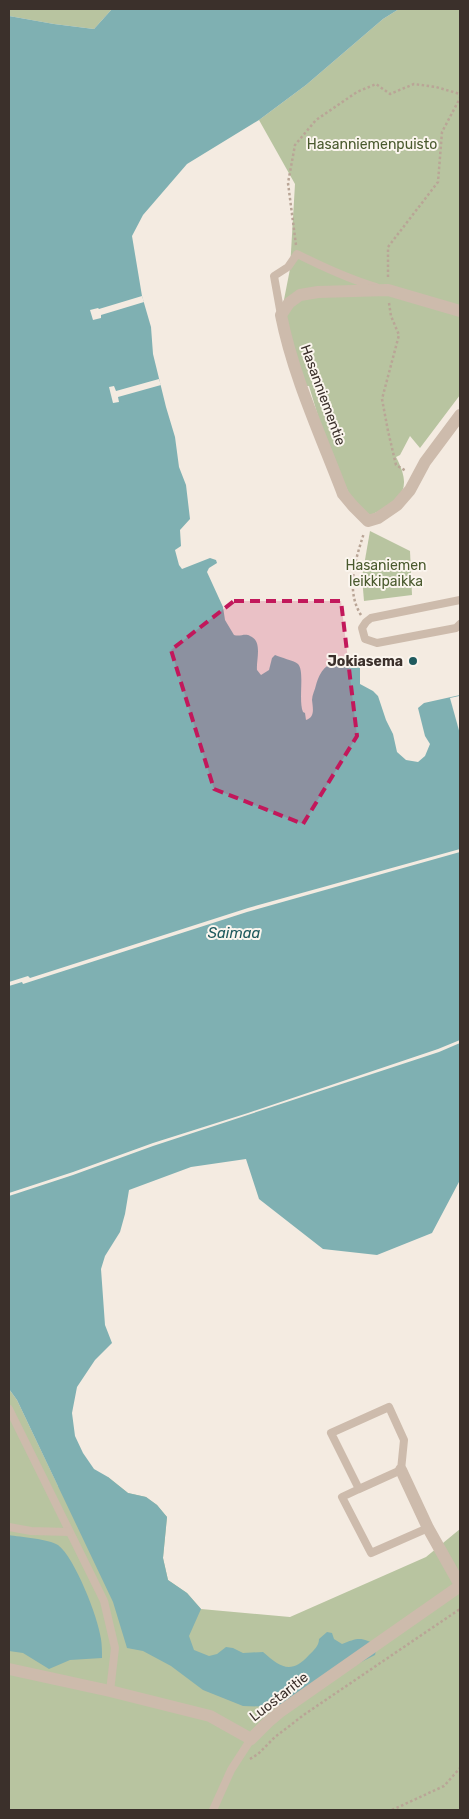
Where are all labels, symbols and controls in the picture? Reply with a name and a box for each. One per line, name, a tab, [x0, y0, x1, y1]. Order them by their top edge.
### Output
park label: Hasanniemenpuisto	[307, 136, 437, 153]
street label: Hasanniementie	[297, 342, 349, 448]
park label: Hasaniemen leikkipaikka	[345, 557, 427, 590]
place label: Jokiasema	[327, 653, 403, 670]
marker: Jokiasema	[407, 655, 419, 667]
water label: Saimaa	[208, 924, 261, 942]
street label: Luostaritie	[246, 1669, 312, 1725]

